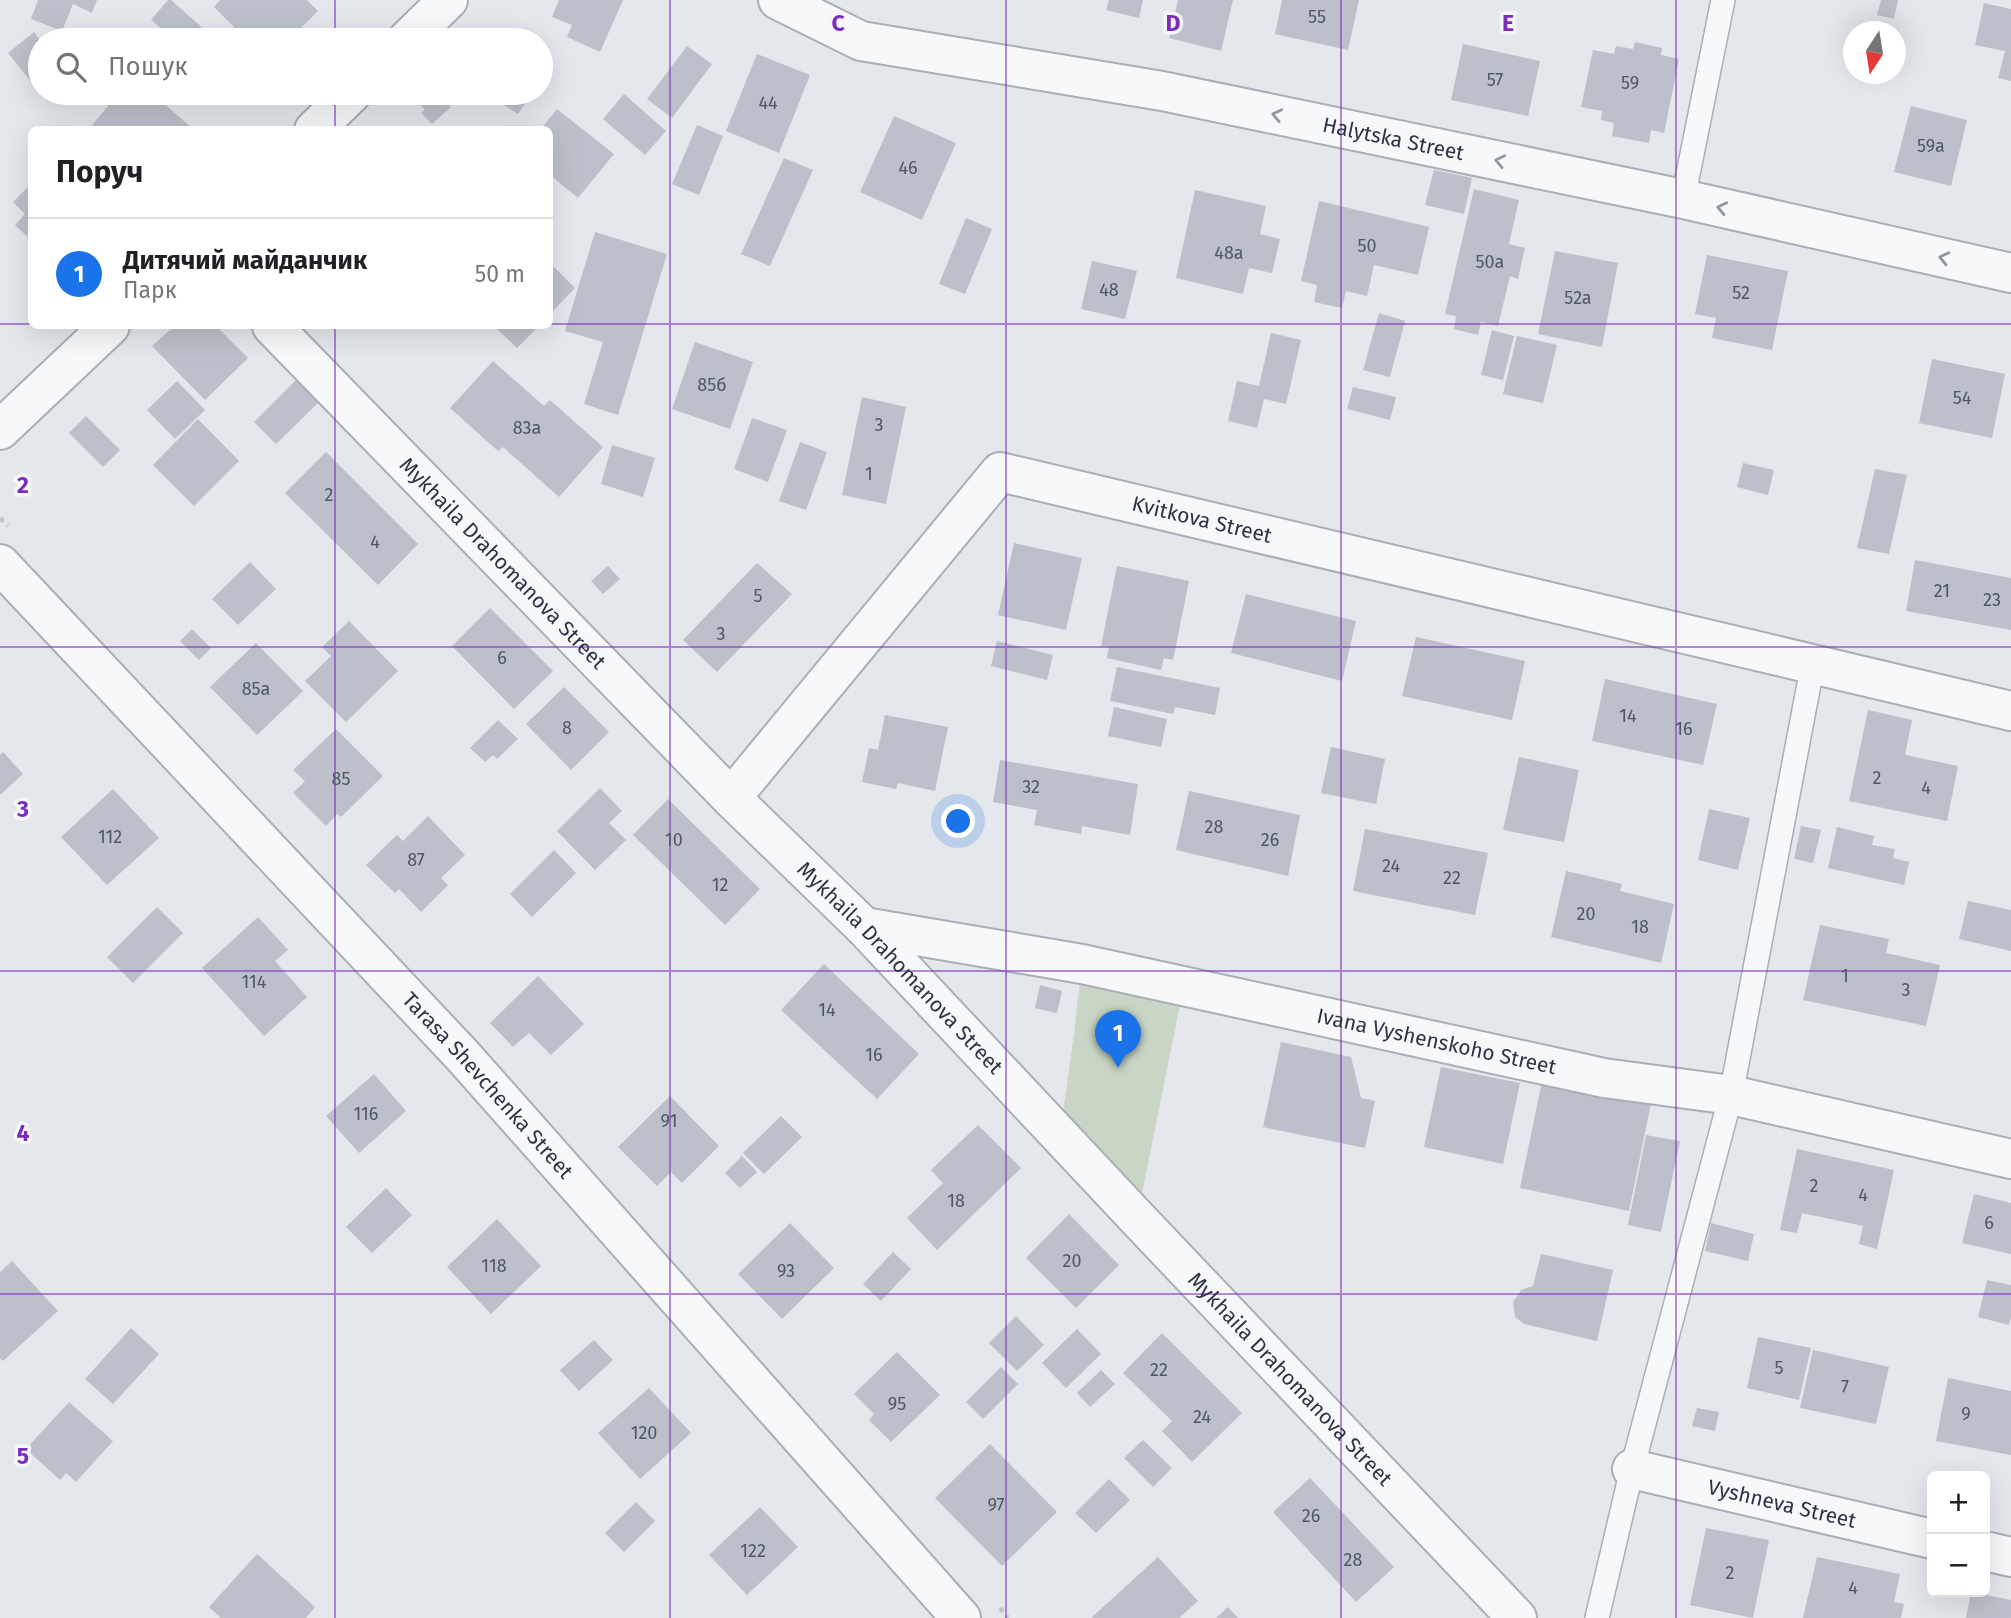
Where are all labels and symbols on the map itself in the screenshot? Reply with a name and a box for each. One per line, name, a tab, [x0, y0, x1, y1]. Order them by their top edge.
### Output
house number: 55	[1308, 6, 1326, 28]
text: C	[831, 9, 845, 37]
text: D	[1166, 9, 1181, 37]
text: E	[1502, 9, 1514, 37]
north arrow	[1843, 21, 1906, 84]
house number: 57	[1487, 69, 1503, 91]
house number: 59	[1621, 72, 1639, 94]
house number: 44	[758, 92, 778, 114]
one-way arrow	[1271, 109, 1283, 124]
street label: Halytska Street	[1320, 112, 1467, 166]
house number: 59а	[1917, 135, 1945, 157]
one-way arrow	[1494, 155, 1506, 170]
house number: 46	[898, 157, 918, 179]
one-way arrow	[1716, 202, 1728, 217]
house number: 50	[1357, 235, 1377, 257]
house number: 48а	[1214, 242, 1244, 264]
house number: 50а	[1476, 251, 1504, 273]
one-way arrow	[1938, 252, 1950, 266]
house number: 48	[1099, 279, 1119, 301]
house number: 52	[1732, 282, 1750, 304]
house number: 52а	[1564, 287, 1592, 309]
house number: 85б	[697, 374, 727, 396]
house number: 54	[1953, 387, 1972, 409]
house number: 3	[875, 414, 883, 436]
house number: 83а	[513, 417, 541, 439]
street label: Mykhaila Drahomanova Street	[394, 452, 612, 675]
house number: 1	[865, 463, 873, 485]
text: 2	[17, 471, 29, 499]
house number: 2	[325, 484, 334, 506]
street label: Kvitkova Street	[1129, 491, 1275, 549]
house number: 4	[370, 531, 380, 553]
house number: 21	[1934, 580, 1950, 602]
house number: 5	[753, 585, 763, 607]
house number: 23	[1983, 589, 2001, 611]
house number: 3	[717, 623, 725, 645]
house number: 6	[497, 647, 507, 669]
house number: 85а	[242, 678, 270, 700]
house number: 14	[1619, 705, 1637, 727]
house number: 8	[562, 717, 572, 739]
house number: 16	[1675, 718, 1693, 740]
house number: 2	[1873, 767, 1882, 789]
house number: 85	[332, 768, 350, 790]
house number: 32	[1022, 776, 1040, 798]
house number: 4	[1921, 777, 1931, 799]
text: 3	[16, 795, 29, 823]
your location	[941, 804, 975, 838]
house number: 28	[1205, 816, 1223, 838]
house number: 112	[98, 826, 122, 848]
house number: 10	[665, 829, 683, 851]
house number: 26	[1261, 829, 1279, 851]
house number: 87	[407, 849, 425, 871]
house number: 24	[1382, 855, 1400, 877]
street label: Mykhaila Drahomanova Street	[792, 856, 1008, 1080]
house number: 22	[1443, 867, 1461, 889]
house number: 12	[712, 874, 728, 896]
house number: 20	[1577, 903, 1595, 925]
house number: 18	[1631, 916, 1649, 938]
house number: 1	[1841, 965, 1849, 987]
house number: 114	[242, 971, 267, 993]
house number: 3	[1902, 979, 1910, 1001]
street label: Tarasa Shevchenka Street	[397, 987, 579, 1184]
house number: 14	[818, 999, 836, 1021]
street label: Ivana Vyshenskoho Street	[1314, 1003, 1559, 1080]
pin: 1	[1095, 1010, 1141, 1068]
house number: 16	[865, 1044, 883, 1066]
house number: 116	[354, 1103, 378, 1125]
house number: 91	[661, 1110, 677, 1132]
text: 4	[17, 1119, 30, 1147]
house number: 2	[1810, 1175, 1819, 1197]
house number: 4	[1858, 1184, 1868, 1206]
house number: 18	[947, 1190, 965, 1212]
house number: 6	[1984, 1212, 1994, 1234]
house number: 20	[1063, 1250, 1081, 1272]
house number: 118	[481, 1255, 507, 1277]
house number: 93	[777, 1260, 795, 1282]
street label: Mykhaila Drahomanova Street	[1183, 1267, 1398, 1492]
house number: 5	[1774, 1357, 1784, 1379]
house number: 22	[1150, 1359, 1168, 1381]
house number: 7	[1841, 1376, 1849, 1398]
house number: 95	[888, 1393, 906, 1415]
house number: 9	[1961, 1403, 1971, 1425]
house number: 24	[1193, 1406, 1211, 1428]
house number: 120	[631, 1422, 657, 1444]
text: 5	[17, 1442, 29, 1470]
street label: Vyshneva Street	[1705, 1474, 1859, 1534]
house number: 97	[987, 1494, 1005, 1516]
house number: 26	[1302, 1505, 1320, 1527]
house number: 122	[740, 1540, 766, 1562]
house number: 28	[1344, 1549, 1362, 1571]
house number: 2	[1726, 1562, 1735, 1584]
house number: 4	[1848, 1577, 1858, 1599]

